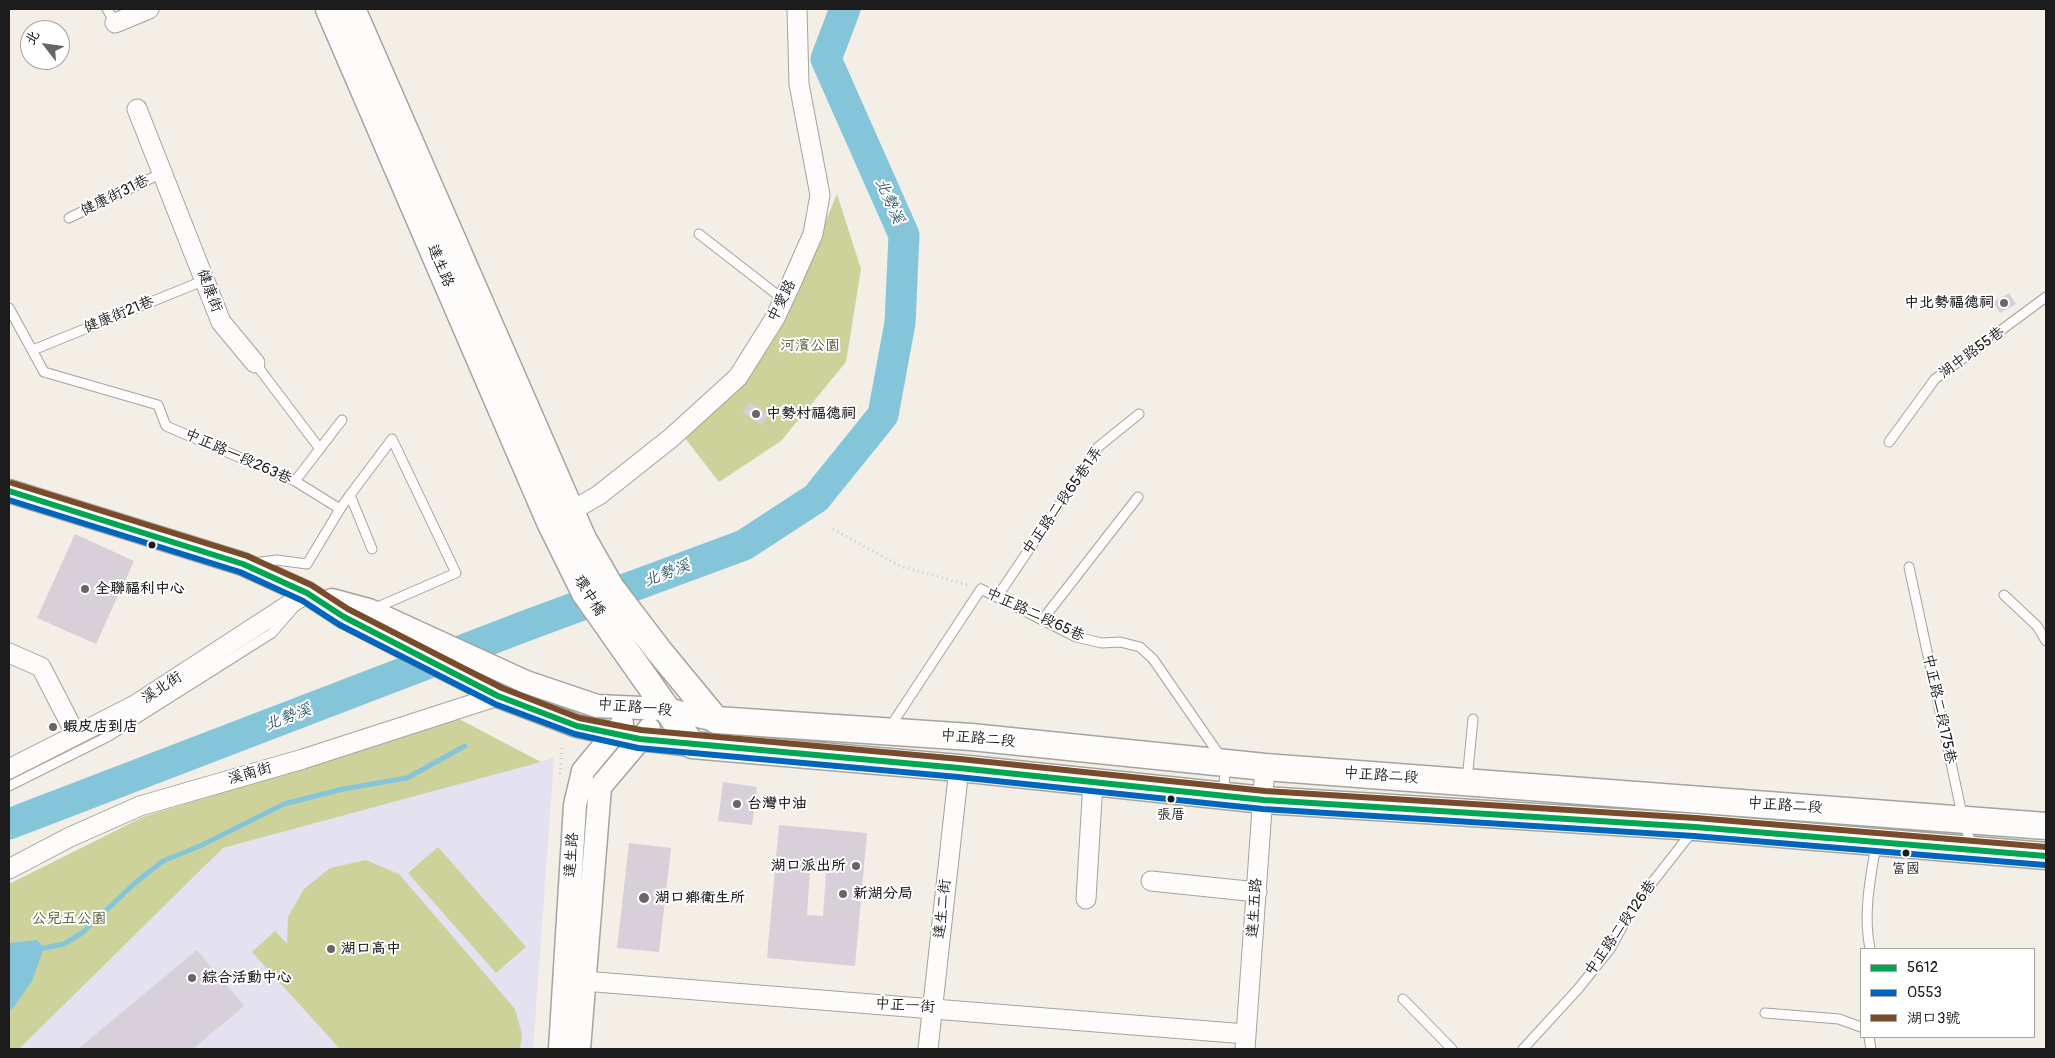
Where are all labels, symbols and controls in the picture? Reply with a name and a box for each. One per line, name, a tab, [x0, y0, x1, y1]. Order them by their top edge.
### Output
north arrow	[20, 20, 70, 70]
text: 北	[22, 27, 43, 48]
street label: 健康街31巷	[78, 172, 152, 220]
water label: 北勢溪	[870, 175, 908, 227]
street label: 達生路	[423, 242, 457, 290]
street label: 健康街	[193, 267, 225, 315]
street label: 中愛路	[764, 277, 800, 325]
street label: 健康街21巷	[81, 293, 157, 337]
place label: 中北勢福德祠	[1904, 294, 1994, 312]
marker: 中北勢福德祠	[1998, 297, 2010, 309]
street label: 湖中路55巷	[1936, 323, 2008, 383]
park label: 河濱公園	[780, 337, 840, 355]
place label: 中勢村福德祠	[766, 405, 856, 423]
marker: 中勢村福德祠	[750, 408, 762, 420]
street label: 中正路一段263巷	[182, 425, 294, 489]
street label: 中正路二段65巷1弄	[1019, 444, 1107, 558]
unlabelled marker	[147, 540, 157, 550]
water label: 北勢溪	[641, 556, 693, 592]
street label: 環中橋	[569, 572, 609, 620]
place label: 全聯福利中心	[95, 580, 185, 598]
marker: 全聯福利中心	[79, 583, 91, 595]
street label: 中正路二段65巷	[983, 584, 1087, 646]
street label: 中正路二段175巷	[1919, 652, 1959, 766]
street label: 溪北街	[138, 668, 186, 708]
street label: 中正路一段	[597, 696, 673, 720]
water label: 北勢溪	[262, 700, 314, 736]
place label: 蝦皮店到店	[63, 718, 138, 736]
marker: 蝦皮店到店	[47, 721, 59, 733]
street label: 中正路二段	[940, 727, 1016, 751]
street label: 溪南街	[226, 759, 274, 789]
street label: 中正路二段	[1343, 764, 1419, 788]
marker: 張厝	[1166, 794, 1176, 804]
street label: 中正路二段	[1747, 794, 1823, 818]
place label: 台灣中油	[747, 795, 807, 813]
marker: 台灣中油	[731, 798, 743, 810]
place label: 張厝	[1157, 807, 1185, 823]
street label: 達生路	[561, 832, 583, 878]
marker: 富國	[1901, 848, 1911, 858]
place label: 湖口派出所	[771, 857, 846, 875]
marker: 湖口派出所	[850, 860, 862, 872]
place label: 富國	[1892, 861, 1920, 877]
street label: 達生五路	[1244, 877, 1266, 939]
street label: 中正路二段126巷	[1581, 877, 1661, 979]
street label: 達生二街	[931, 878, 955, 940]
place label: 新湖分局	[853, 885, 913, 903]
marker: 新湖分局	[837, 888, 849, 900]
place label: 湖口鄉衛生所	[655, 889, 745, 907]
marker: 湖口鄉衛生所	[637, 891, 651, 905]
park label: 公兒五公園	[32, 910, 106, 928]
place label: 湖口高中	[341, 940, 401, 958]
marker: 湖口高中	[325, 943, 337, 955]
legend	[1860, 948, 2035, 1038]
text: 5612	[1907, 958, 1938, 977]
place label: 綜合活動中心	[202, 969, 292, 987]
marker: 綜合活動中心	[186, 972, 198, 984]
text: 0553	[1907, 983, 1942, 1002]
street label: 中正一街	[874, 995, 936, 1017]
text: 湖口3號	[1907, 1009, 1960, 1028]

